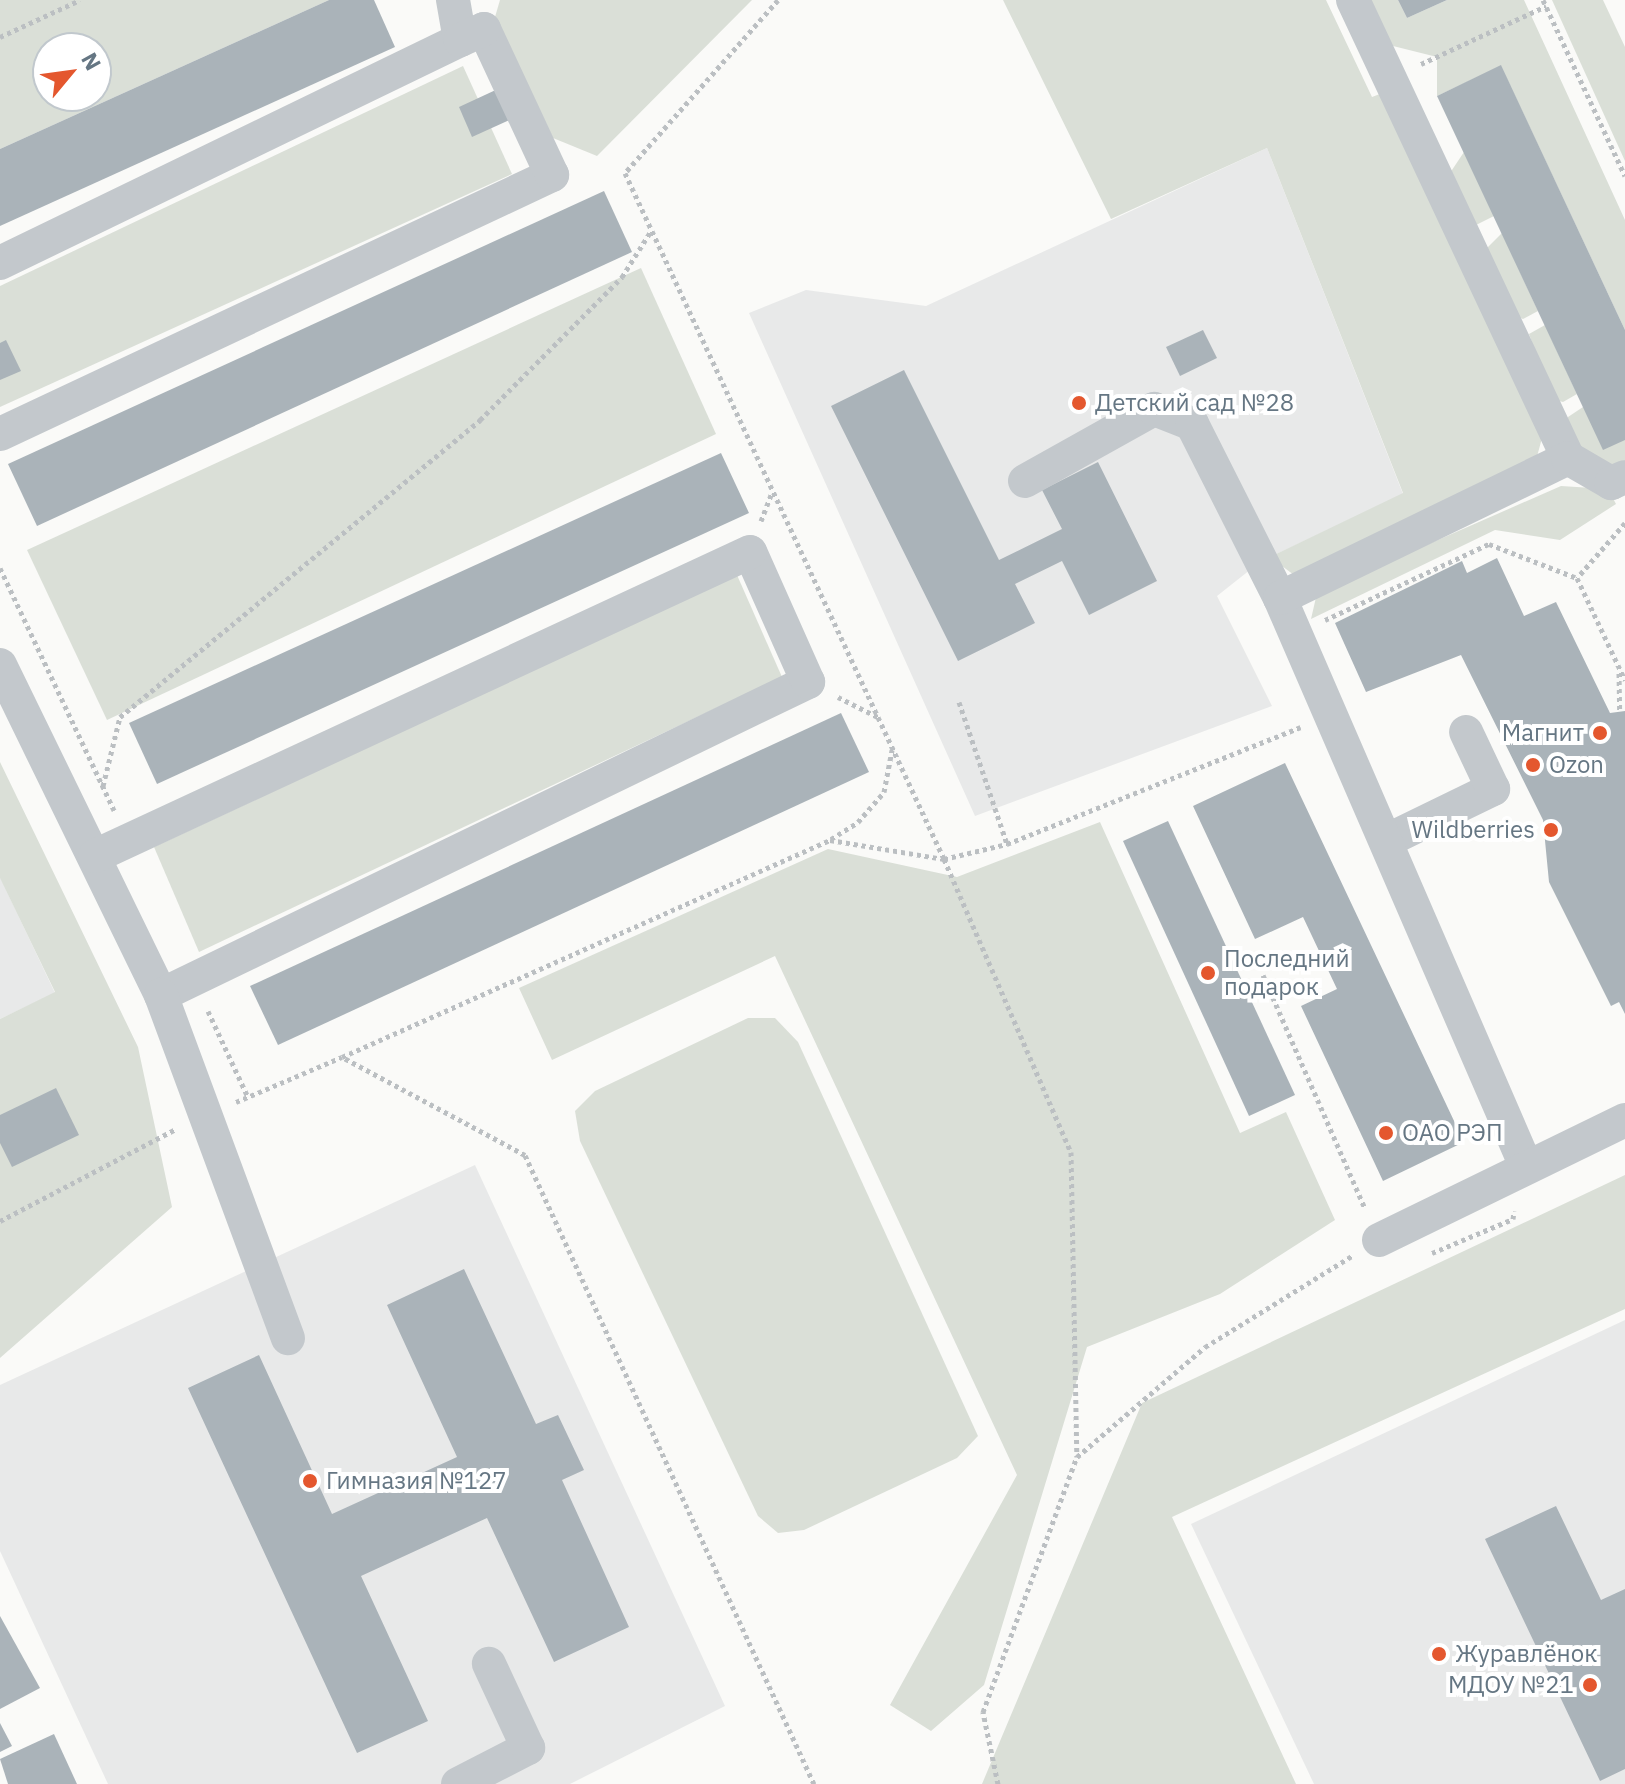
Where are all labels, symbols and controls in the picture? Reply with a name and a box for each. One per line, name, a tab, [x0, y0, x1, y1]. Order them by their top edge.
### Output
north arrow	[32, 32, 112, 112]
text: N	[75, 47, 108, 75]
place label: Детский сад №28	[1095, 389, 1294, 417]
marker: Детский сад №28	[1070, 394, 1088, 412]
place label: Магнит	[1502, 719, 1584, 747]
marker: Магнит	[1591, 724, 1609, 742]
place label: Ozon	[1549, 751, 1604, 779]
marker: Ozon	[1524, 756, 1542, 774]
place label: Wildberries	[1412, 816, 1535, 844]
marker: Wildberries	[1542, 821, 1560, 839]
place label: Последний подарок	[1224, 945, 1350, 1001]
marker: Последний подарок	[1199, 964, 1217, 982]
place label: ОАО РЭП	[1402, 1119, 1503, 1147]
marker: ОАО РЭП	[1377, 1124, 1395, 1142]
place label: Гимназия №127	[326, 1467, 507, 1495]
marker: Гимназия №127	[301, 1472, 319, 1490]
place label: Журавлёнок	[1455, 1640, 1597, 1668]
marker: Журавлёнок	[1430, 1645, 1448, 1663]
place label: МДОУ №21	[1448, 1671, 1574, 1699]
marker: МДОУ №21	[1581, 1676, 1599, 1694]

